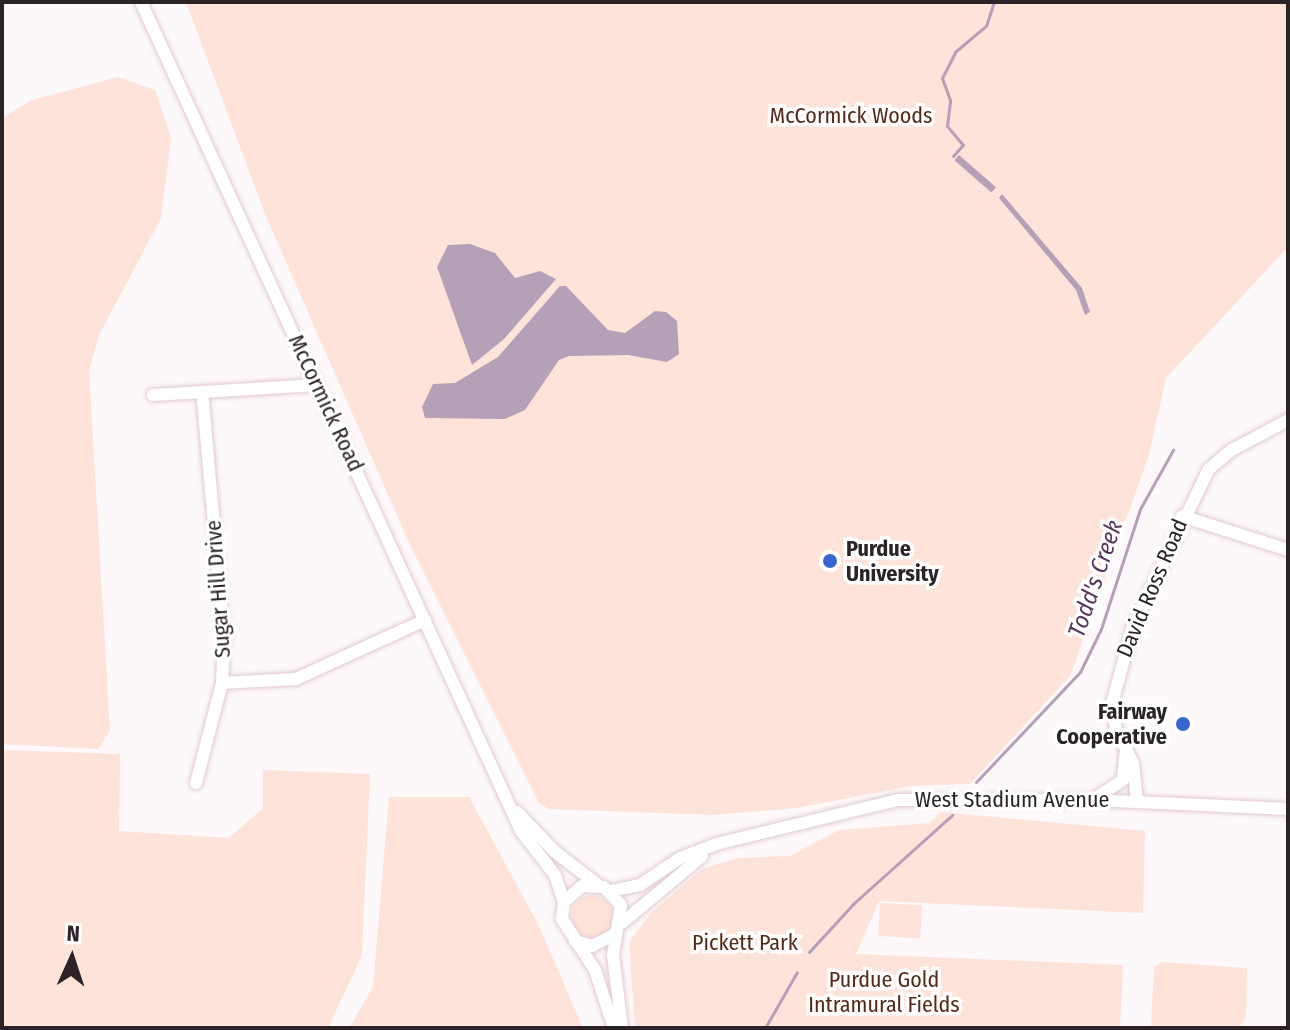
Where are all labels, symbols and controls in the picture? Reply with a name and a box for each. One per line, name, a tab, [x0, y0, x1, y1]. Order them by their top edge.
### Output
park label: McCormick Woods	[770, 103, 932, 129]
street label: McCormick Road	[283, 330, 369, 476]
street label: David Ross Road	[1111, 515, 1193, 661]
water label: Todd's Creek	[1063, 517, 1129, 641]
street label: Sugar Hill Drive	[200, 519, 236, 659]
place label: Purdue University	[846, 535, 939, 586]
marker: Purdue University	[821, 552, 839, 570]
place label: Fairway Cooperative	[1056, 698, 1167, 750]
marker: Fairway Cooperative	[1174, 715, 1192, 733]
street label: West Stadium Avenue	[915, 787, 1109, 813]
north arrow	[32, 918, 112, 998]
text: N	[66, 920, 81, 947]
park label: Pickett Park	[692, 930, 798, 956]
park label: Purdue Gold Intramural Fields	[808, 966, 960, 1018]

